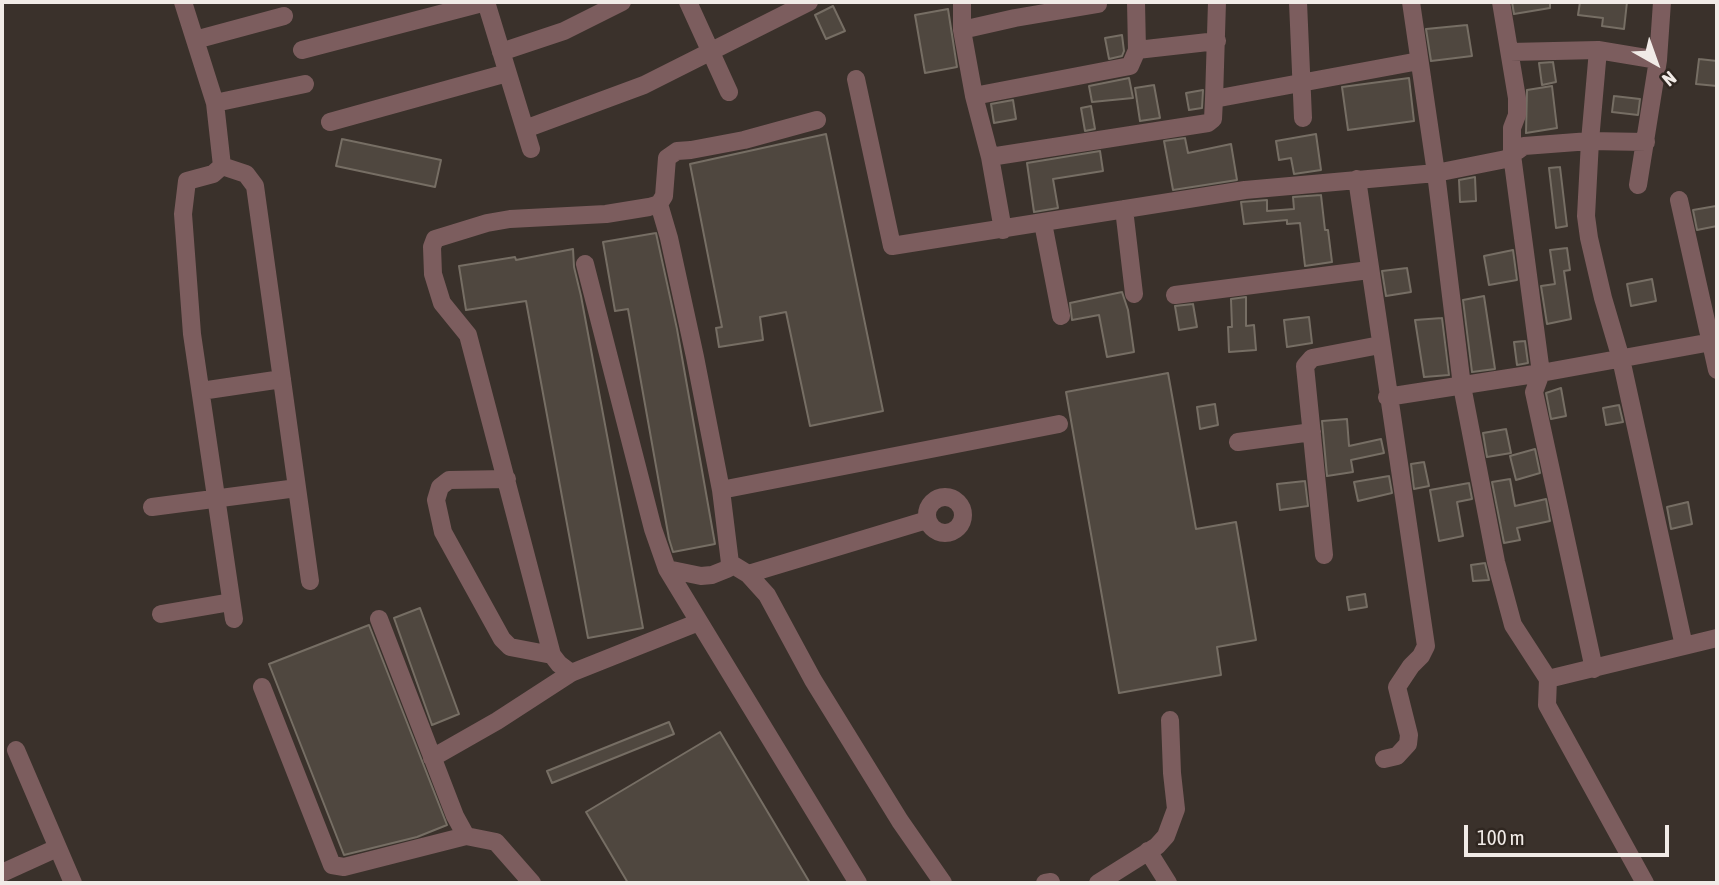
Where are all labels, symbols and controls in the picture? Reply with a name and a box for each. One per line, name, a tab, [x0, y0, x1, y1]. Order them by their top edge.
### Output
north arrow	[1621, 28, 1691, 98]
text: N	[1658, 67, 1681, 91]
scale bar	[1467, 812, 1672, 856]
text: 100 m	[1477, 825, 1525, 849]

